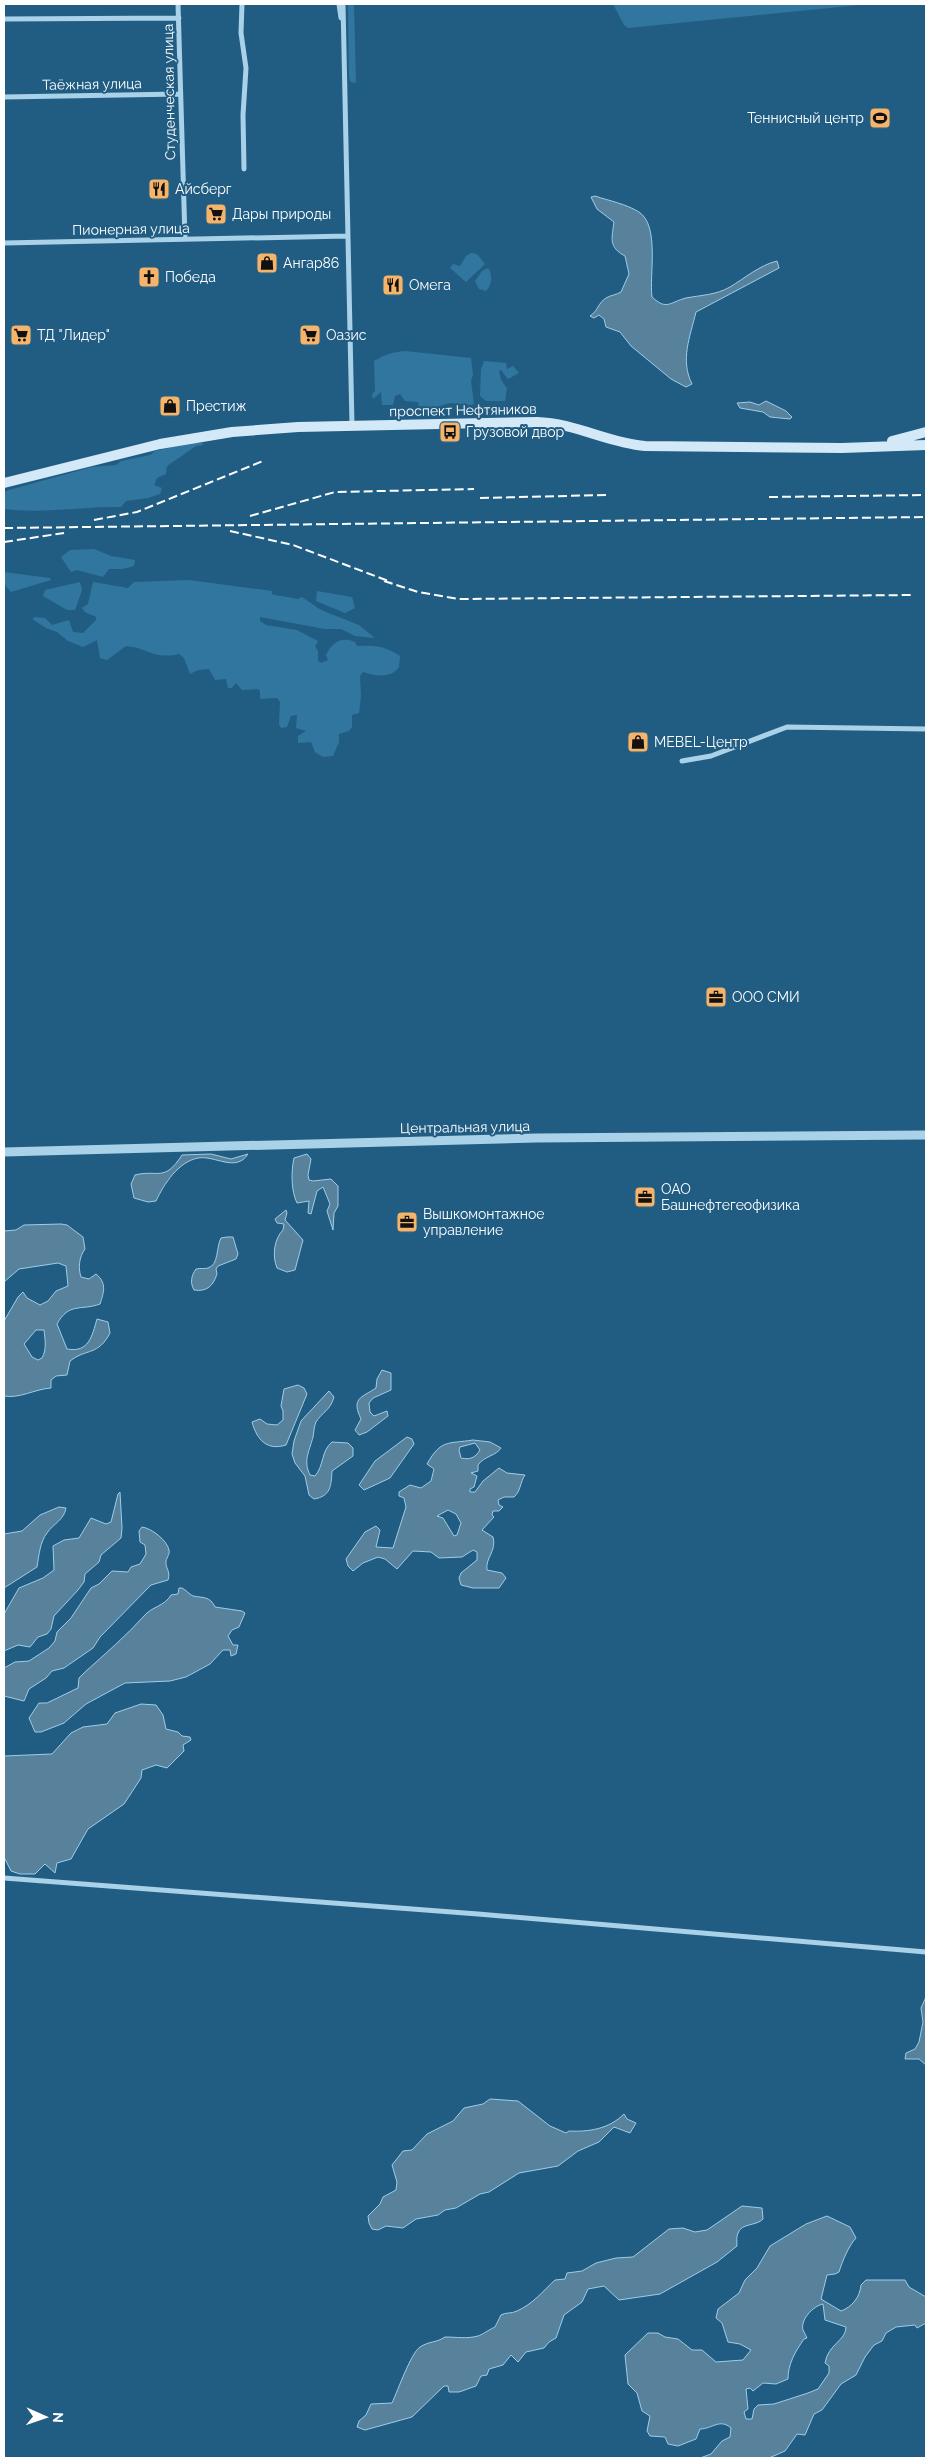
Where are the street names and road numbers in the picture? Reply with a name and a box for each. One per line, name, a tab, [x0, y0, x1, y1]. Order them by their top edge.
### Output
street label: Студенческая улица	[160, 24, 178, 160]
street label: Таёжная улица	[42, 75, 142, 93]
street label: Пионерная улица	[72, 220, 190, 238]
street label: проспект Нефтяников	[389, 401, 537, 419]
street label: Центральная улица	[400, 1118, 530, 1136]

